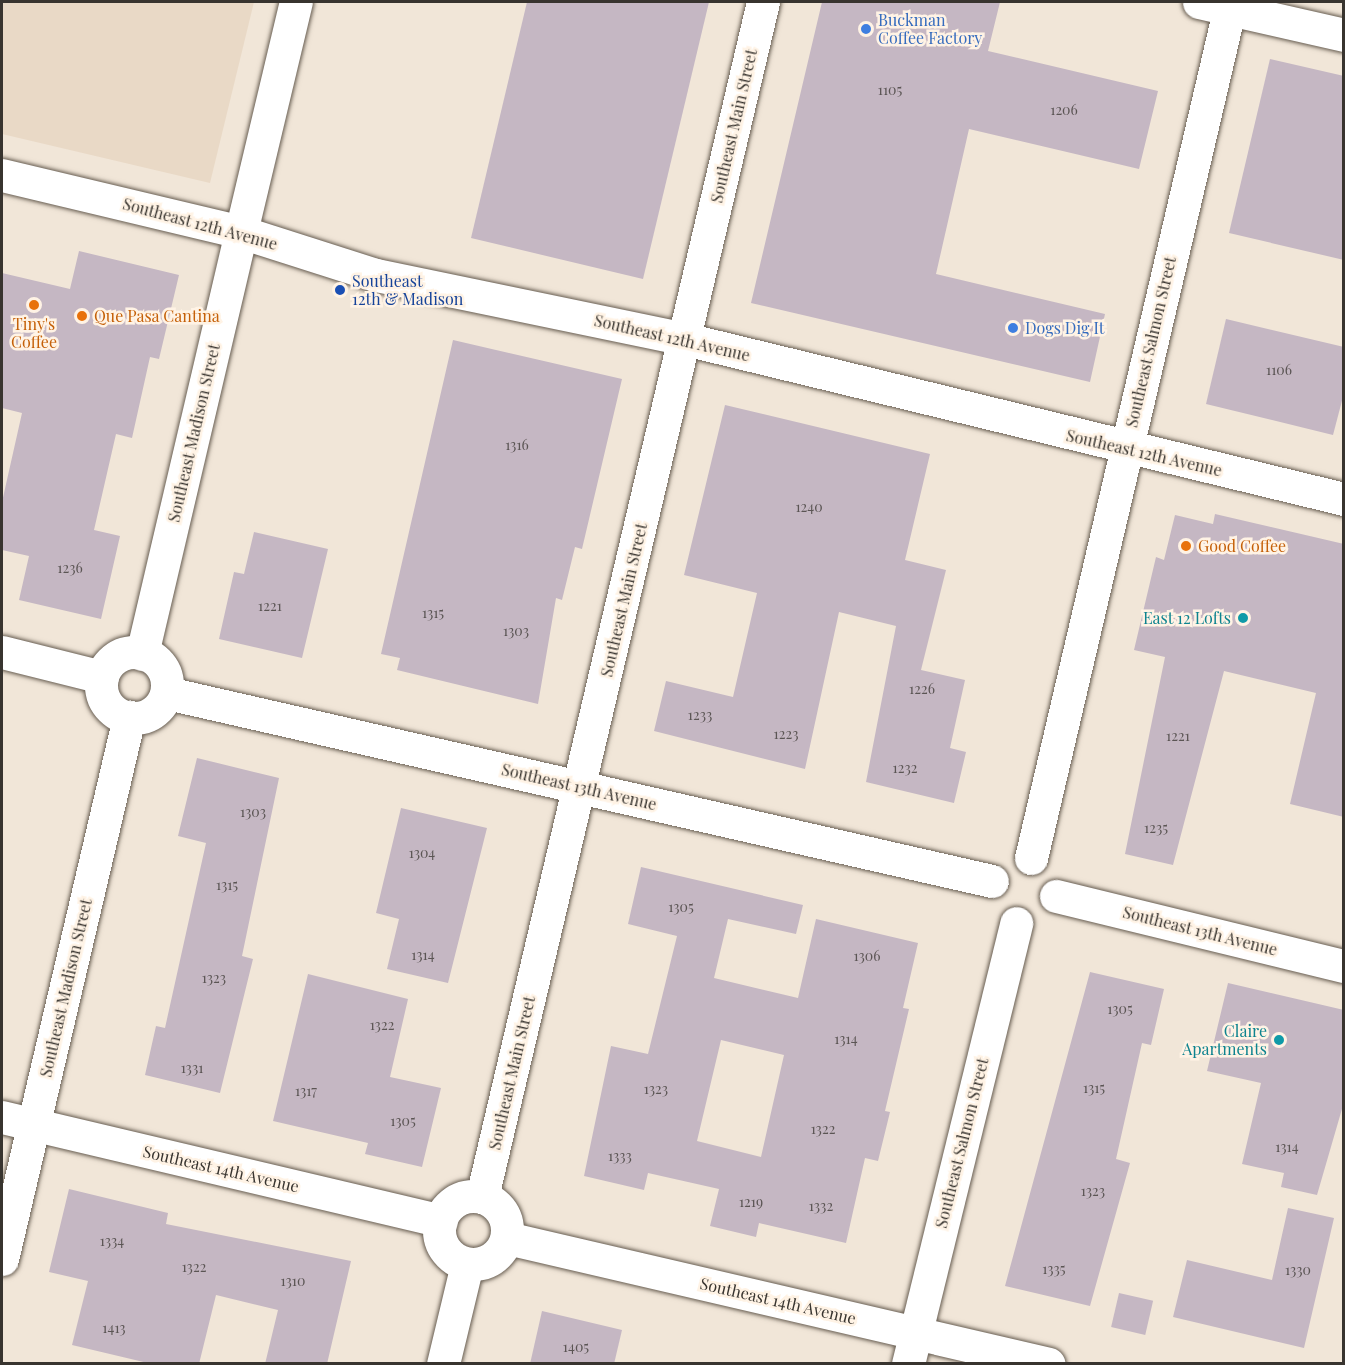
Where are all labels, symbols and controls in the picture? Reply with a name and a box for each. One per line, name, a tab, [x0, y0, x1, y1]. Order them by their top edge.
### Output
place label: Buckman Coffee Factory	[878, 10, 982, 48]
marker: Buckman Coffee Factory	[859, 22, 873, 36]
street label: Southeast Main Street	[707, 47, 761, 205]
house number: 1105	[878, 82, 902, 98]
house number: 1206	[1050, 102, 1078, 118]
street label: Southeast 12th Avenue	[120, 194, 280, 254]
street label: Southeast Salmon Street	[1122, 254, 1180, 430]
place label: Southeast 12th & Madison	[352, 271, 463, 309]
marker: Southeast 12th & Madison	[333, 283, 347, 297]
marker: Tiny's Coffee	[27, 298, 41, 312]
place label: Que Pasa Cantina	[94, 306, 220, 326]
marker: Que Pasa Cantina	[75, 309, 89, 323]
street label: Southeast 12th Avenue	[592, 311, 752, 365]
place label: Tiny's Coffee	[11, 314, 57, 352]
place label: Dogs Dig It	[1025, 318, 1105, 338]
marker: Dogs Dig It	[1006, 321, 1020, 335]
street label: Southeast Madison Street	[164, 342, 224, 524]
house number: 1106	[1266, 362, 1292, 378]
street label: Southeast 12th Avenue	[1064, 426, 1224, 480]
house number: 1316	[505, 437, 529, 453]
house number: 1240	[795, 499, 823, 515]
street label: Southeast Main Street	[597, 521, 651, 679]
place label: Good Coffee	[1198, 536, 1286, 556]
marker: Good Coffee	[1179, 539, 1193, 553]
house number: 1236	[57, 560, 83, 576]
house number: 1221	[258, 598, 282, 614]
house number: 1315	[422, 605, 444, 621]
place label: East 12 Lofts	[1143, 608, 1231, 628]
marker: East 12 Lofts	[1236, 611, 1250, 625]
house number: 1303	[503, 623, 529, 639]
house number: 1226	[909, 681, 935, 697]
house number: 1233	[688, 707, 712, 723]
house number: 1223	[774, 726, 798, 742]
house number: 1221	[1166, 728, 1190, 744]
street label: Southeast 13th Avenue	[499, 760, 659, 814]
house number: 1232	[893, 760, 917, 776]
house number: 1303	[240, 804, 266, 820]
house number: 1235	[1144, 820, 1168, 836]
house number: 1304	[409, 845, 435, 861]
house number: 1315	[216, 877, 238, 893]
street label: Southeast Madison Street	[36, 897, 96, 1079]
house number: 1305	[668, 899, 694, 915]
street label: Southeast 13th Avenue	[1120, 902, 1280, 960]
house number: 1314	[411, 947, 435, 963]
house number: 1306	[854, 948, 880, 964]
house number: 1323	[202, 970, 226, 986]
street label: Southeast Main Street	[485, 994, 539, 1152]
house number: 1305	[1107, 1001, 1133, 1017]
house number: 1322	[370, 1017, 394, 1033]
place label: Claire Apartments	[1182, 1021, 1267, 1059]
house number: 1314	[834, 1031, 858, 1047]
marker: Claire Apartments	[1272, 1033, 1286, 1047]
street label: Southeast Salmon Street	[931, 1056, 993, 1230]
house number: 1331	[181, 1060, 203, 1076]
house number: 1315	[1083, 1080, 1105, 1096]
house number: 1323	[644, 1081, 668, 1097]
house number: 1317	[295, 1083, 317, 1099]
house number: 1305	[390, 1113, 416, 1129]
house number: 1322	[811, 1121, 835, 1137]
house number: 1314	[1275, 1139, 1299, 1155]
street label: Southeast 14th Avenue	[141, 1142, 301, 1196]
house number: 1333	[608, 1148, 632, 1164]
house number: 1323	[1081, 1183, 1105, 1199]
house number: 1219	[739, 1194, 763, 1210]
house number: 1332	[809, 1198, 833, 1214]
house number: 1334	[100, 1233, 124, 1249]
house number: 1322	[182, 1259, 206, 1275]
house number: 1335	[1042, 1261, 1066, 1277]
house number: 1330	[1285, 1262, 1311, 1278]
house number: 1310	[281, 1273, 305, 1289]
street label: Southeast 14th Avenue	[698, 1274, 858, 1328]
house number: 1413	[102, 1320, 126, 1336]
house number: 1405	[563, 1339, 589, 1355]

